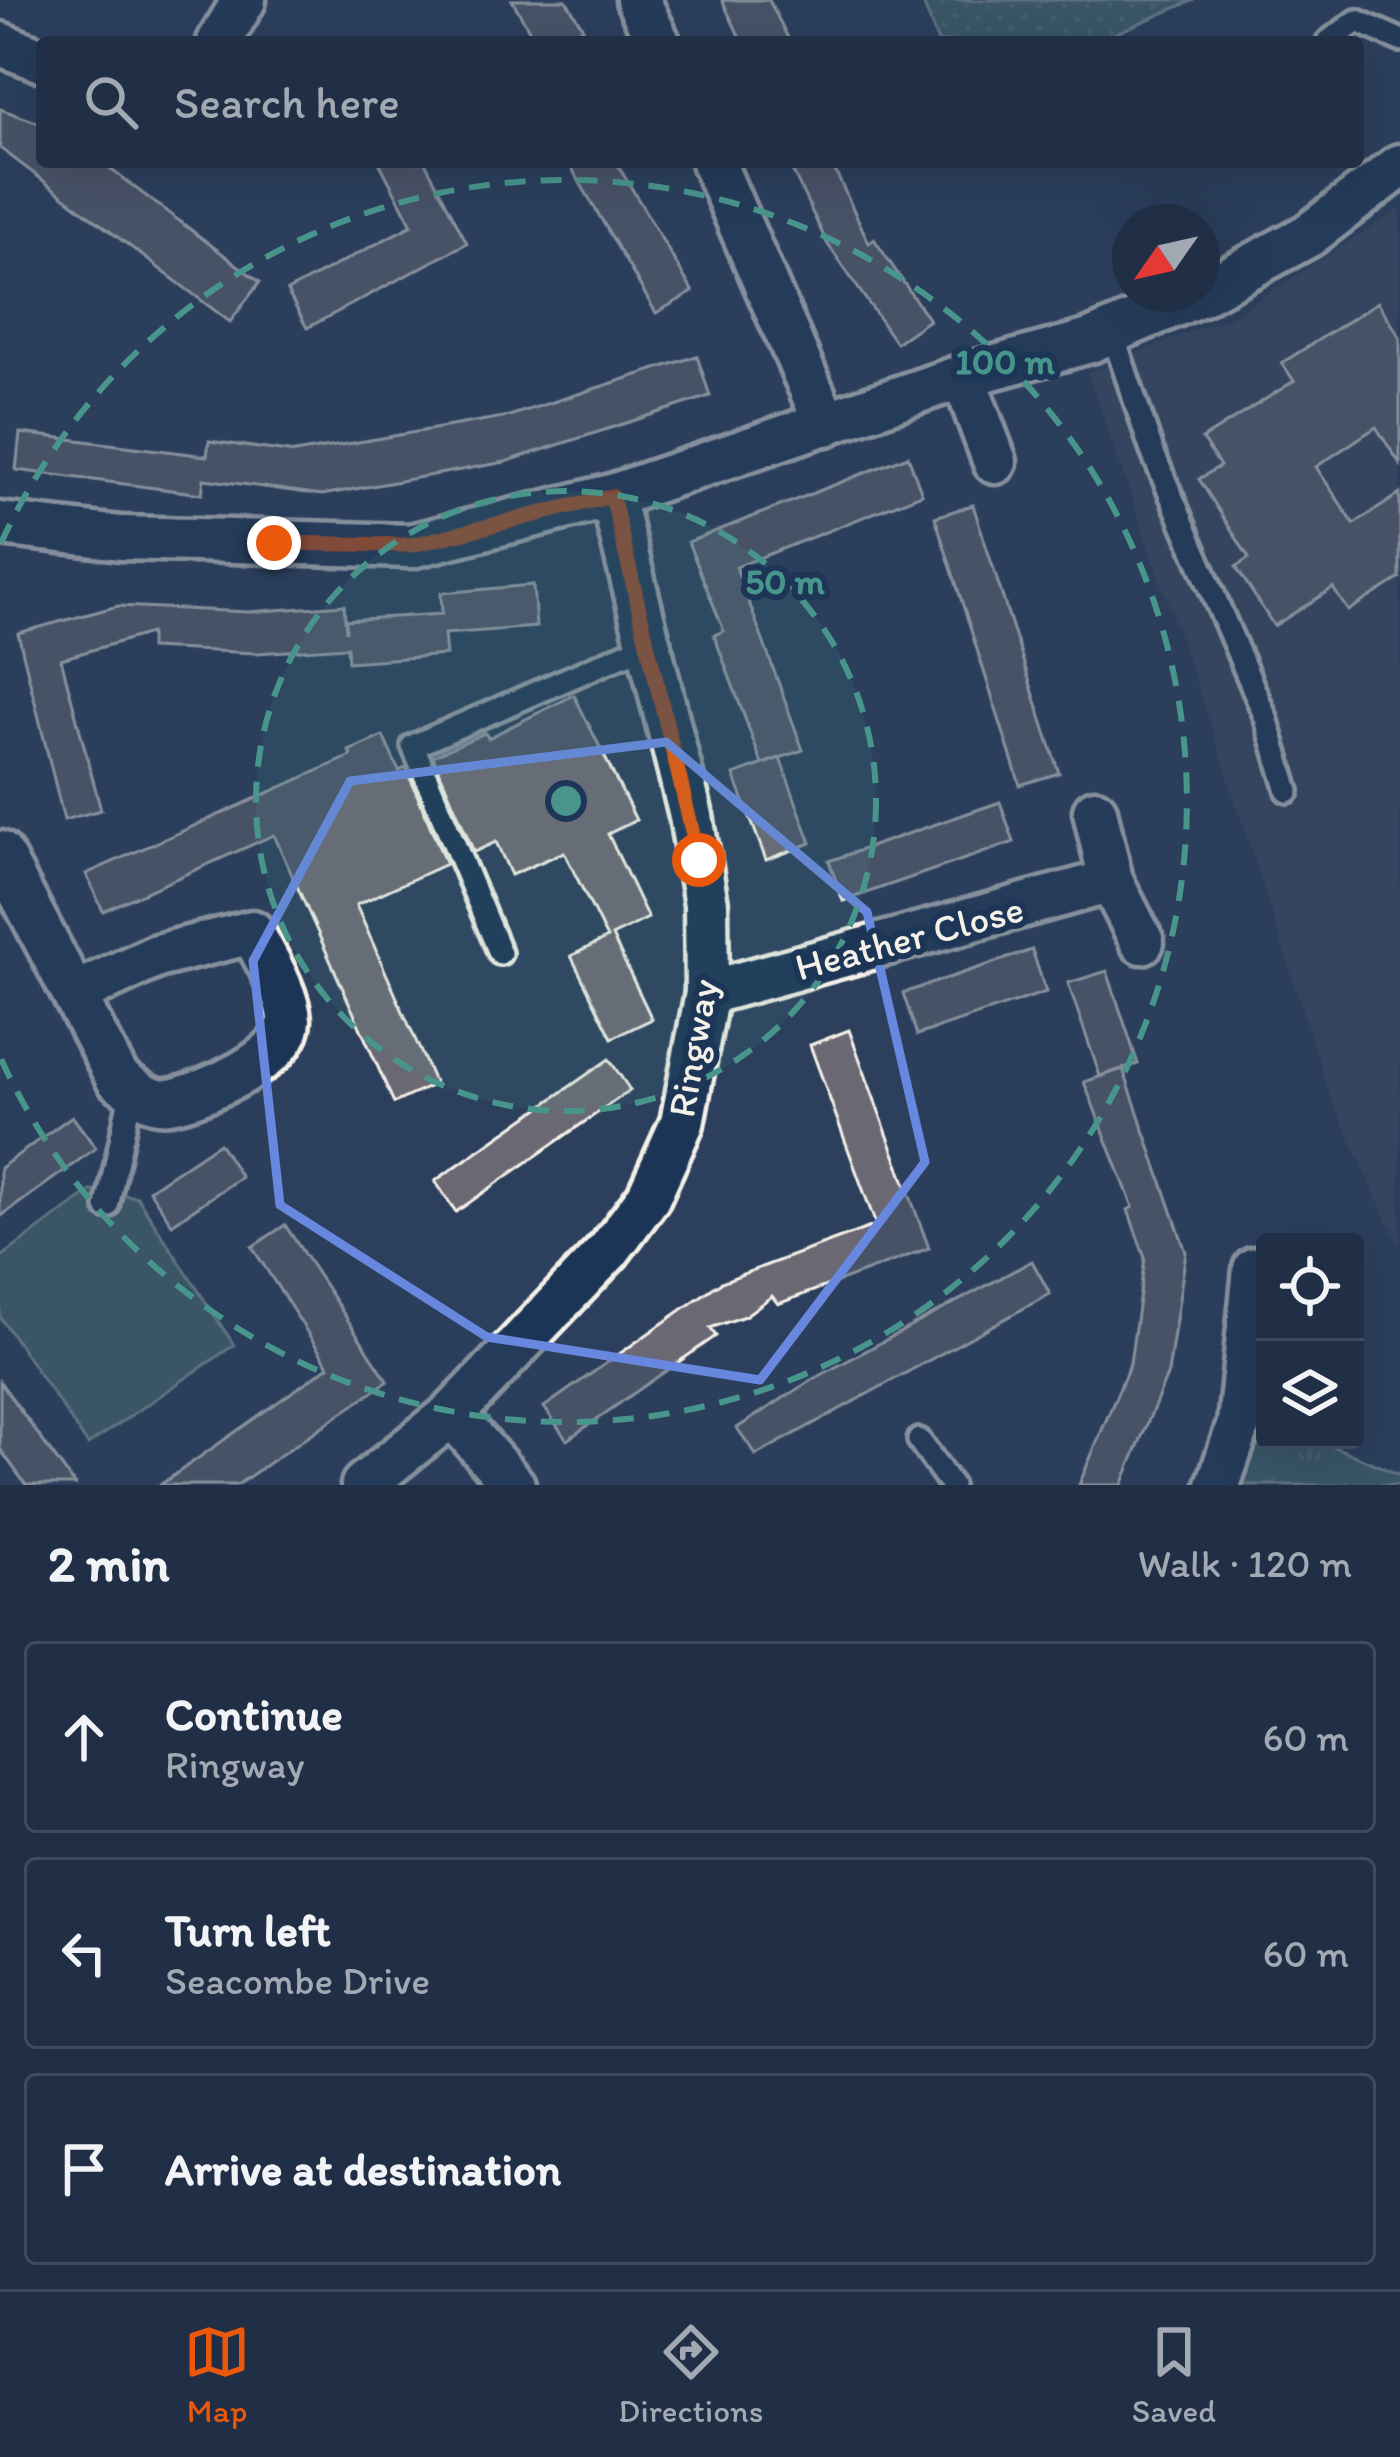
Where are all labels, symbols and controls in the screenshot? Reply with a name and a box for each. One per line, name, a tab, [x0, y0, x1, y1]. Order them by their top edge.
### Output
search box	[36, 36, 1364, 168]
icon: search	[78, 69, 144, 135]
text: Search here	[174, 75, 400, 129]
north arrow	[1112, 204, 1220, 312]
text: 100 m	[955, 340, 1055, 383]
route end	[247, 516, 301, 570]
text: 50 m	[745, 560, 825, 603]
centre of rings	[545, 780, 587, 822]
route start	[672, 833, 726, 887]
street label: Heather Close	[790, 884, 1028, 991]
street label: Ringway	[657, 975, 728, 1121]
map controls	[1256, 1233, 1364, 1449]
button: locate	[1256, 1233, 1364, 1341]
button: layers	[1256, 1341, 1364, 1449]
text: 2 min	[48, 1533, 169, 1594]
text: Walk · 120 m	[1138, 1540, 1352, 1587]
text: Continue	[165, 1687, 343, 1741]
icon: ahead	[51, 1704, 117, 1770]
text: 60 m	[1263, 1714, 1349, 1761]
text: Ringway	[165, 1741, 304, 1788]
text: Turn left	[165, 1903, 331, 1957]
icon: left	[51, 1920, 117, 1986]
text: 60 m	[1263, 1930, 1349, 1977]
text: Seacombe Drive	[165, 1957, 430, 2004]
icon: arrive	[51, 2136, 117, 2202]
text: Arrive at destination	[165, 2142, 561, 2196]
tab: Map	[184, 2319, 250, 2430]
tab: Directions	[618, 2319, 763, 2430]
tab: Saved	[1132, 2319, 1216, 2430]

